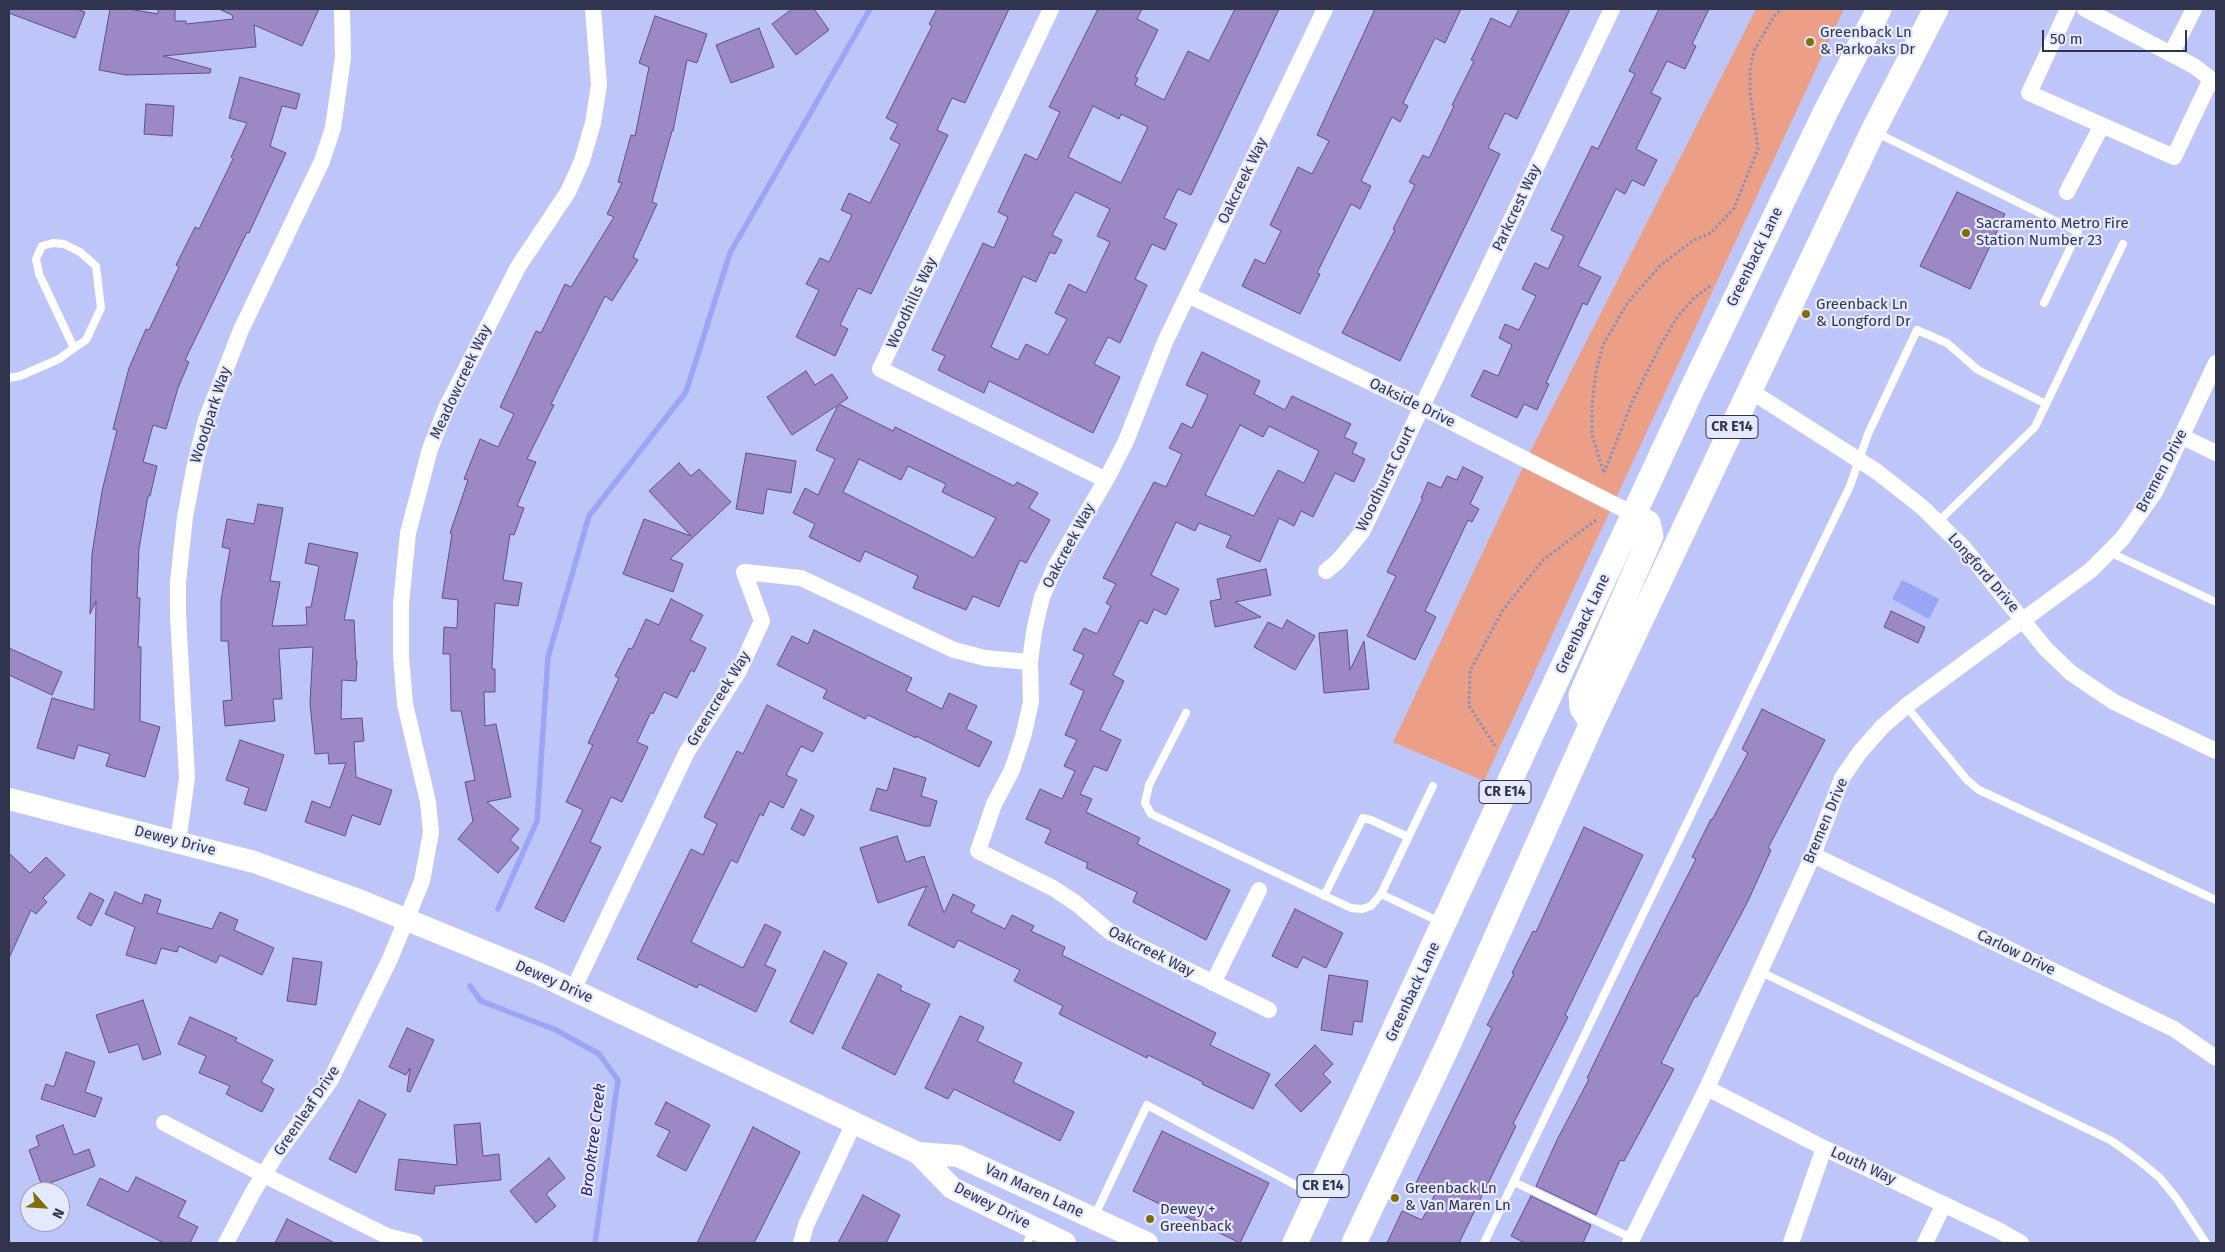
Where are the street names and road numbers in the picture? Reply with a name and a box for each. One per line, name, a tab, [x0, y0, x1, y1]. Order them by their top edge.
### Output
street label: Oakcreek Way	[1214, 135, 1272, 227]
street label: Parkcrest Way	[1489, 162, 1545, 254]
street label: Greenback Lane	[1723, 204, 1787, 310]
street label: Woodhills Way	[883, 254, 941, 352]
street label: Meadowcreek Way	[427, 322, 495, 442]
street label: Woodpark Way	[187, 364, 235, 466]
street label: Oakside Drive	[1366, 374, 1458, 432]
road number: CR E14	[1706, 416, 1758, 438]
street label: Woodhurst Court	[1353, 423, 1419, 535]
street label: Bremen Drive	[2133, 426, 2191, 516]
street label: Oakcreek Way	[1039, 500, 1099, 592]
street label: Longford Drive	[1944, 530, 2022, 616]
street label: Greenback Lane	[1552, 571, 1614, 677]
street label: Greencreek Way	[684, 648, 754, 750]
street label: Bremen Drive	[1800, 775, 1852, 867]
road number: CR E14	[1479, 780, 1531, 804]
street label: Dewey Drive	[132, 822, 218, 860]
street label: Oakcreek Way	[1105, 923, 1197, 981]
street label: Carlow Drive	[1974, 926, 2058, 980]
street label: Greenback Lane	[1382, 939, 1444, 1045]
street label: Dewey Drive	[512, 957, 596, 1007]
street label: Greenleaf Drive	[270, 1063, 344, 1159]
street label: Louth Way	[1827, 1143, 1899, 1189]
street label: Van Maren Lane	[982, 1160, 1086, 1222]
road number: CR E14	[1297, 1174, 1349, 1198]
street label: Dewey Drive	[951, 1179, 1033, 1233]

